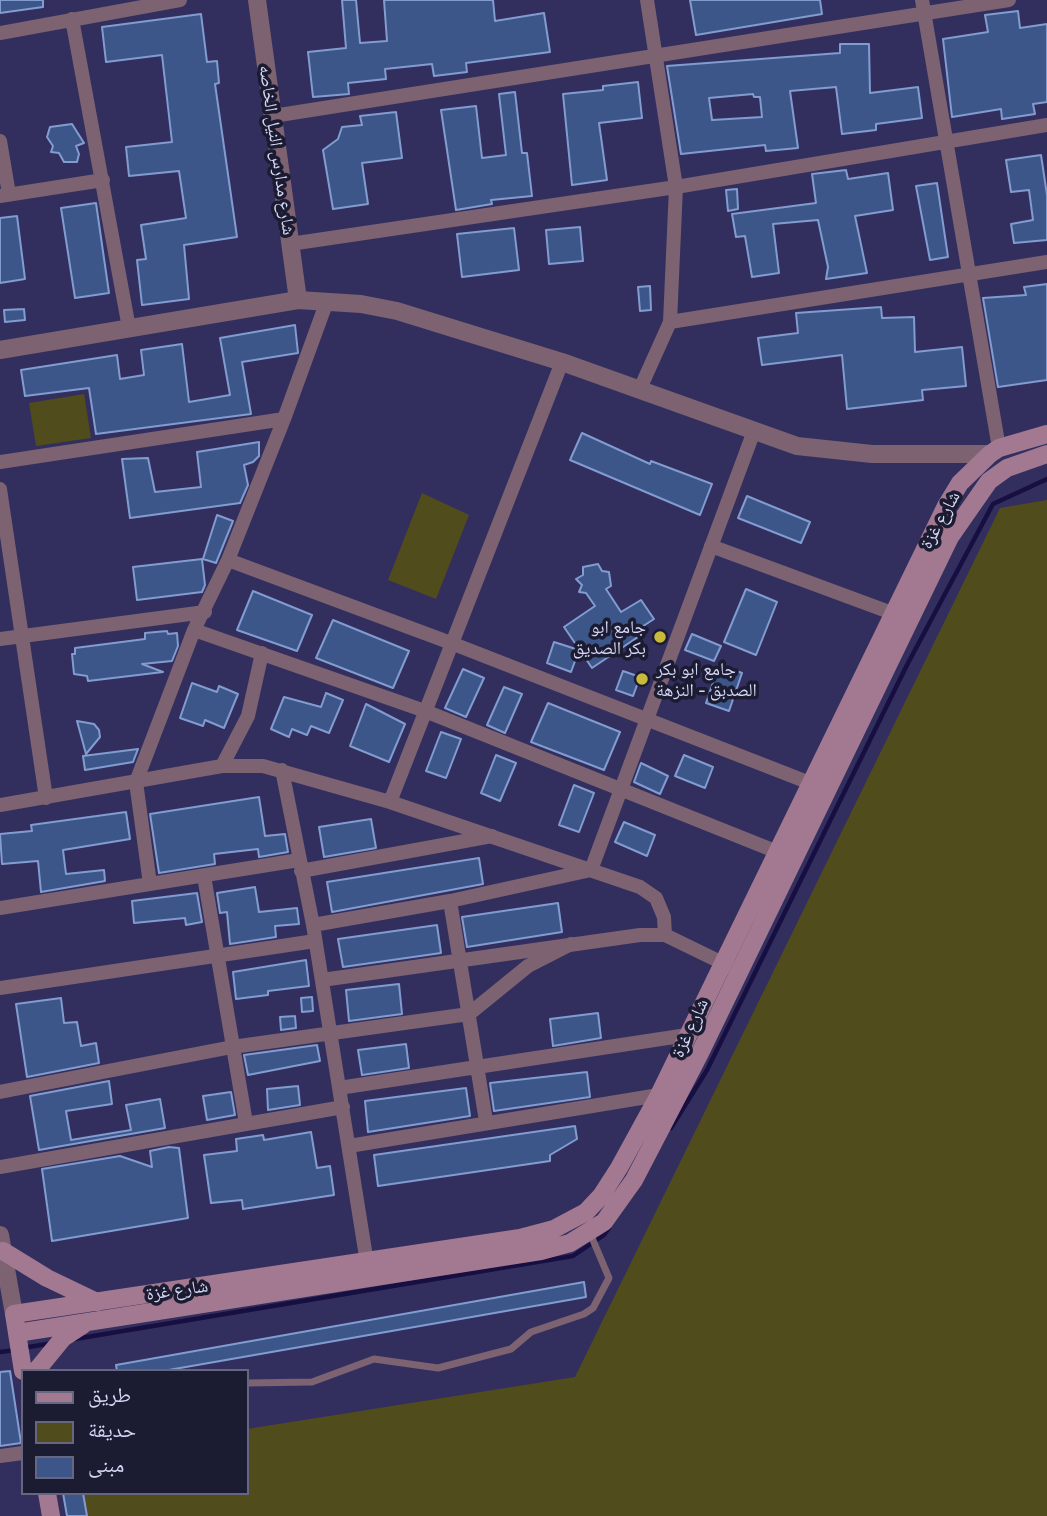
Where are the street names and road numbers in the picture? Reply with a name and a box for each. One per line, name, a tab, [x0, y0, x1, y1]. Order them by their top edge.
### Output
street label: شارع مدارس النيل الخاصه	[254, 64, 300, 236]
street label: شارع غزة	[915, 487, 965, 553]
street label: شارع غزة	[667, 995, 713, 1061]
street label: شارع غزة	[145, 1275, 209, 1305]

